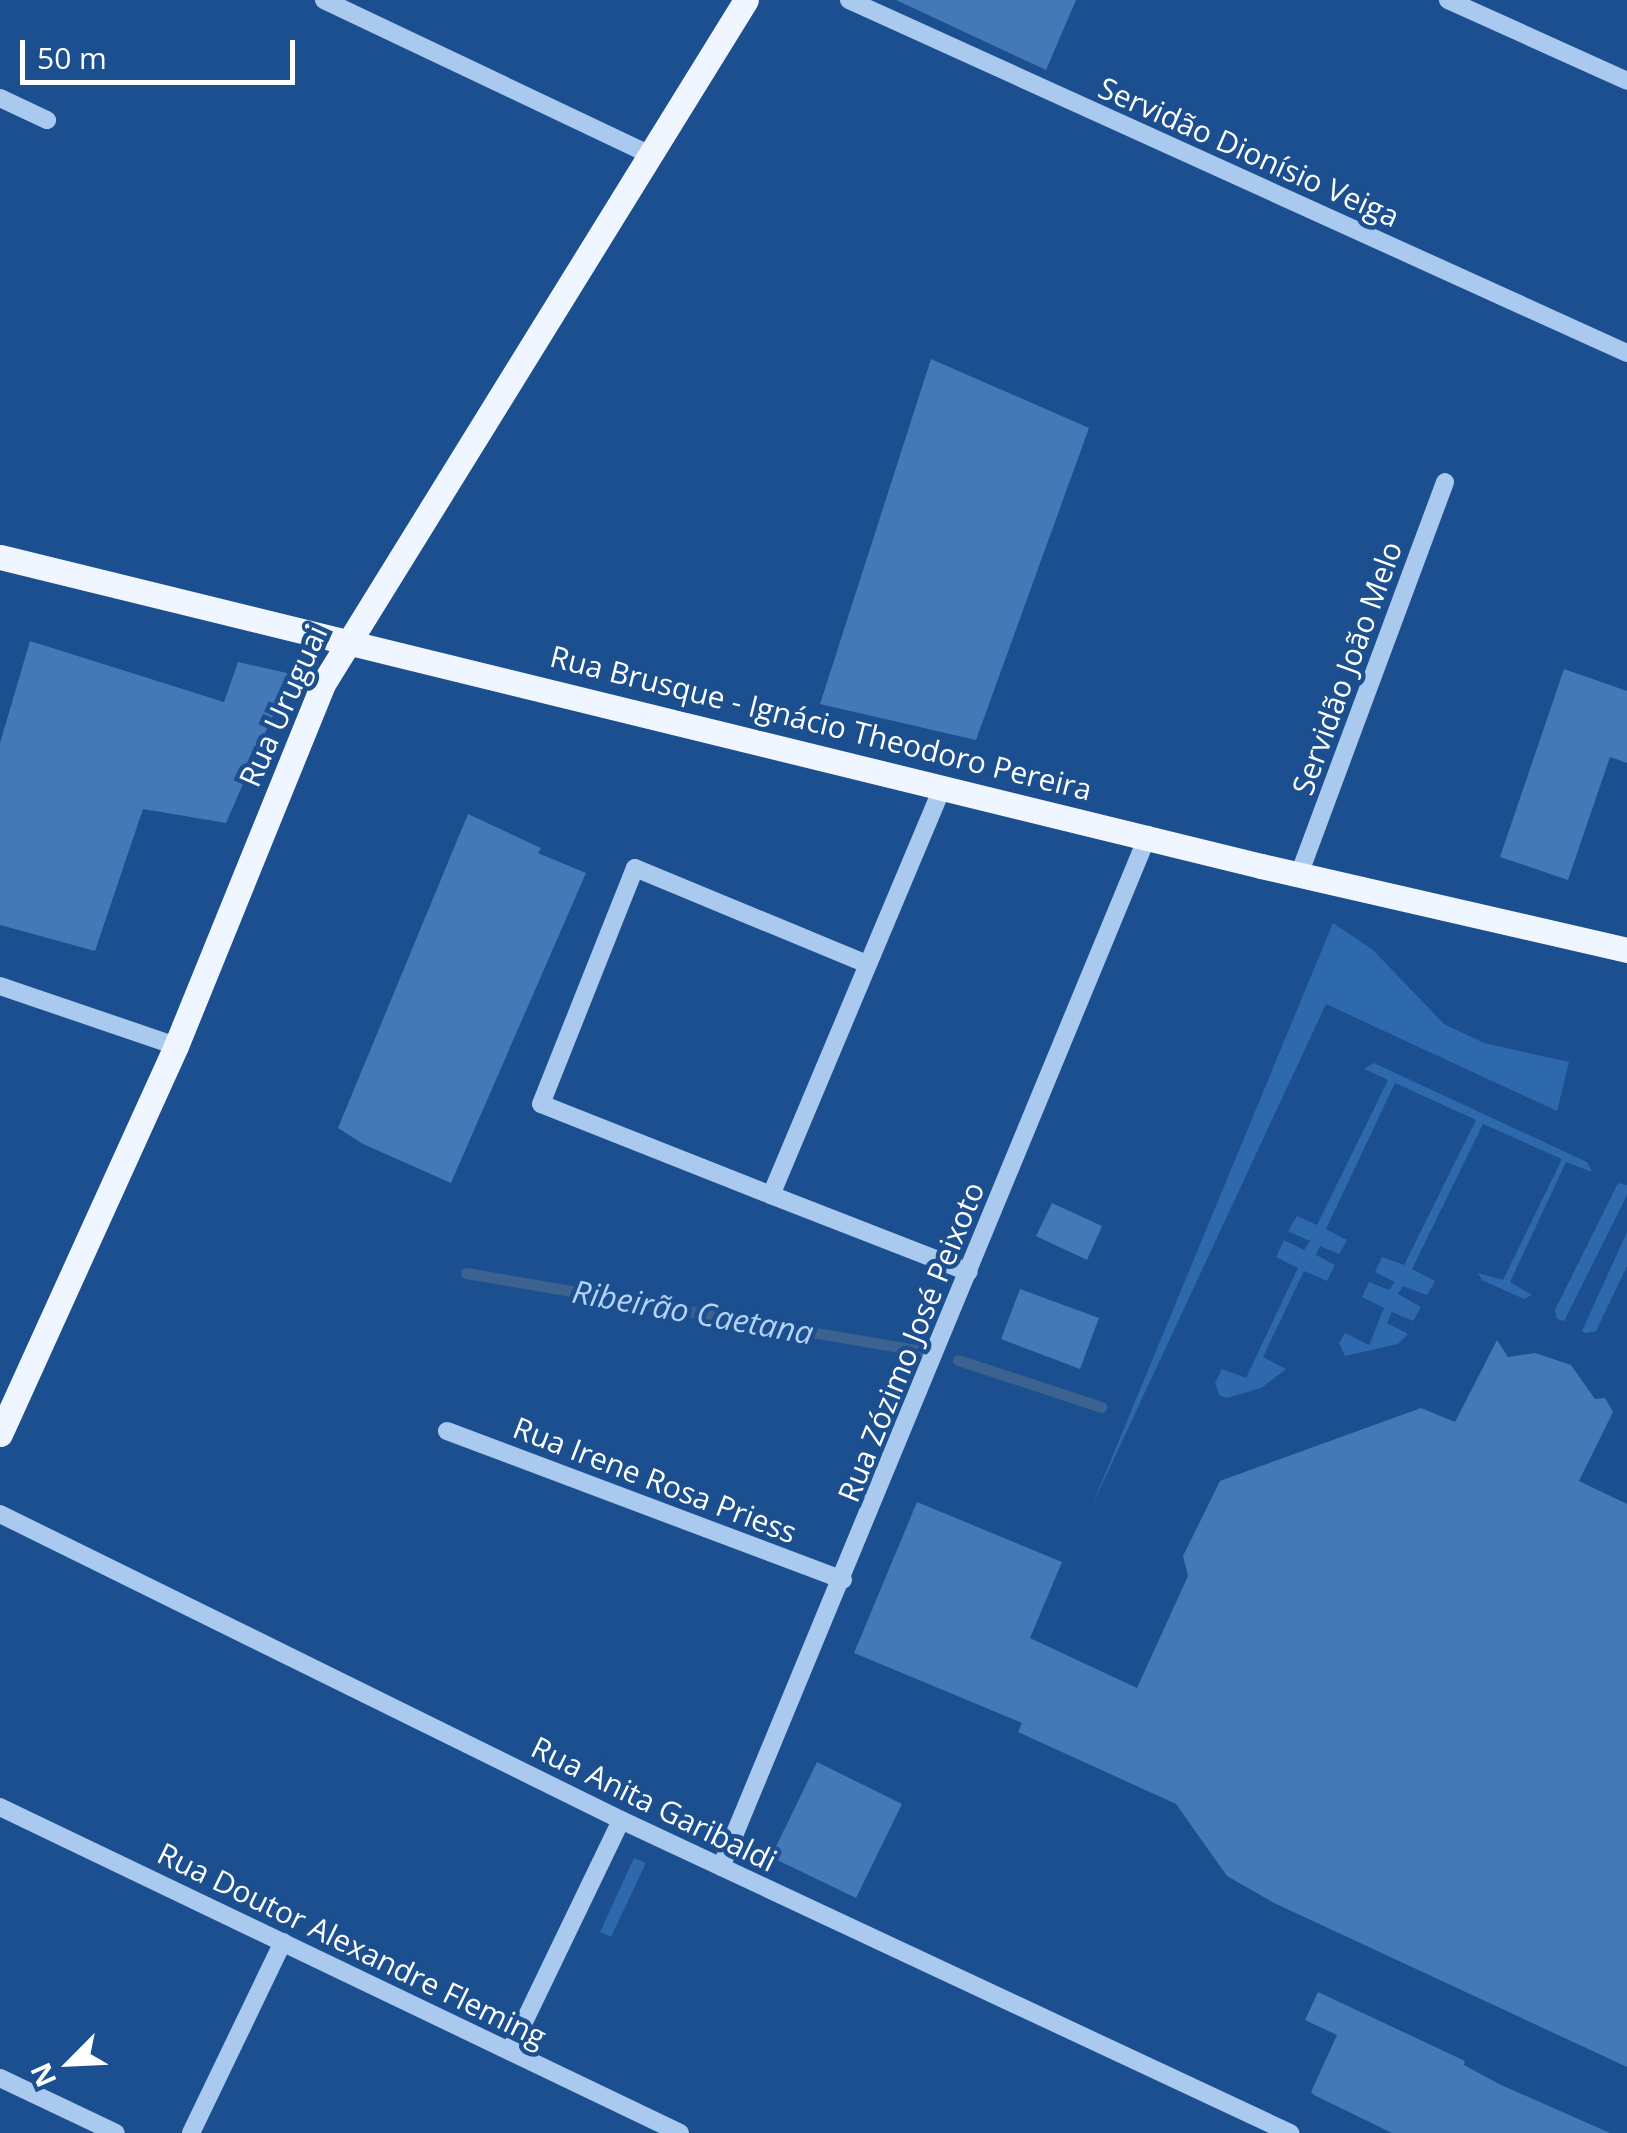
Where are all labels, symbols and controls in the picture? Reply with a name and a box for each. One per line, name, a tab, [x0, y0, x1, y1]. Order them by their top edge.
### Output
scale bar	[25, 20, 300, 82]
text: 50 m	[37, 37, 107, 78]
street label: Servidão Dionísio Veiga	[1093, 69, 1405, 235]
street label: Servidão João Melo	[1284, 536, 1410, 800]
street label: Rua Uruguai	[231, 620, 335, 792]
street label: Rua Brusque - Ignácio Theodoro Pereira	[546, 638, 1096, 808]
street label: Rua Zózimo José Peixoto	[830, 1177, 992, 1507]
water label: Ribeirão Caetana	[570, 1272, 816, 1352]
street label: Rua Irene Rosa Priess	[508, 1409, 802, 1551]
street label: Rua Anita Garibaldi	[526, 1729, 782, 1879]
street label: Rua Doutor Alexandre Fleming	[152, 1835, 552, 2055]
north arrow	[20, 2013, 120, 2113]
text: N	[21, 2057, 65, 2093]

